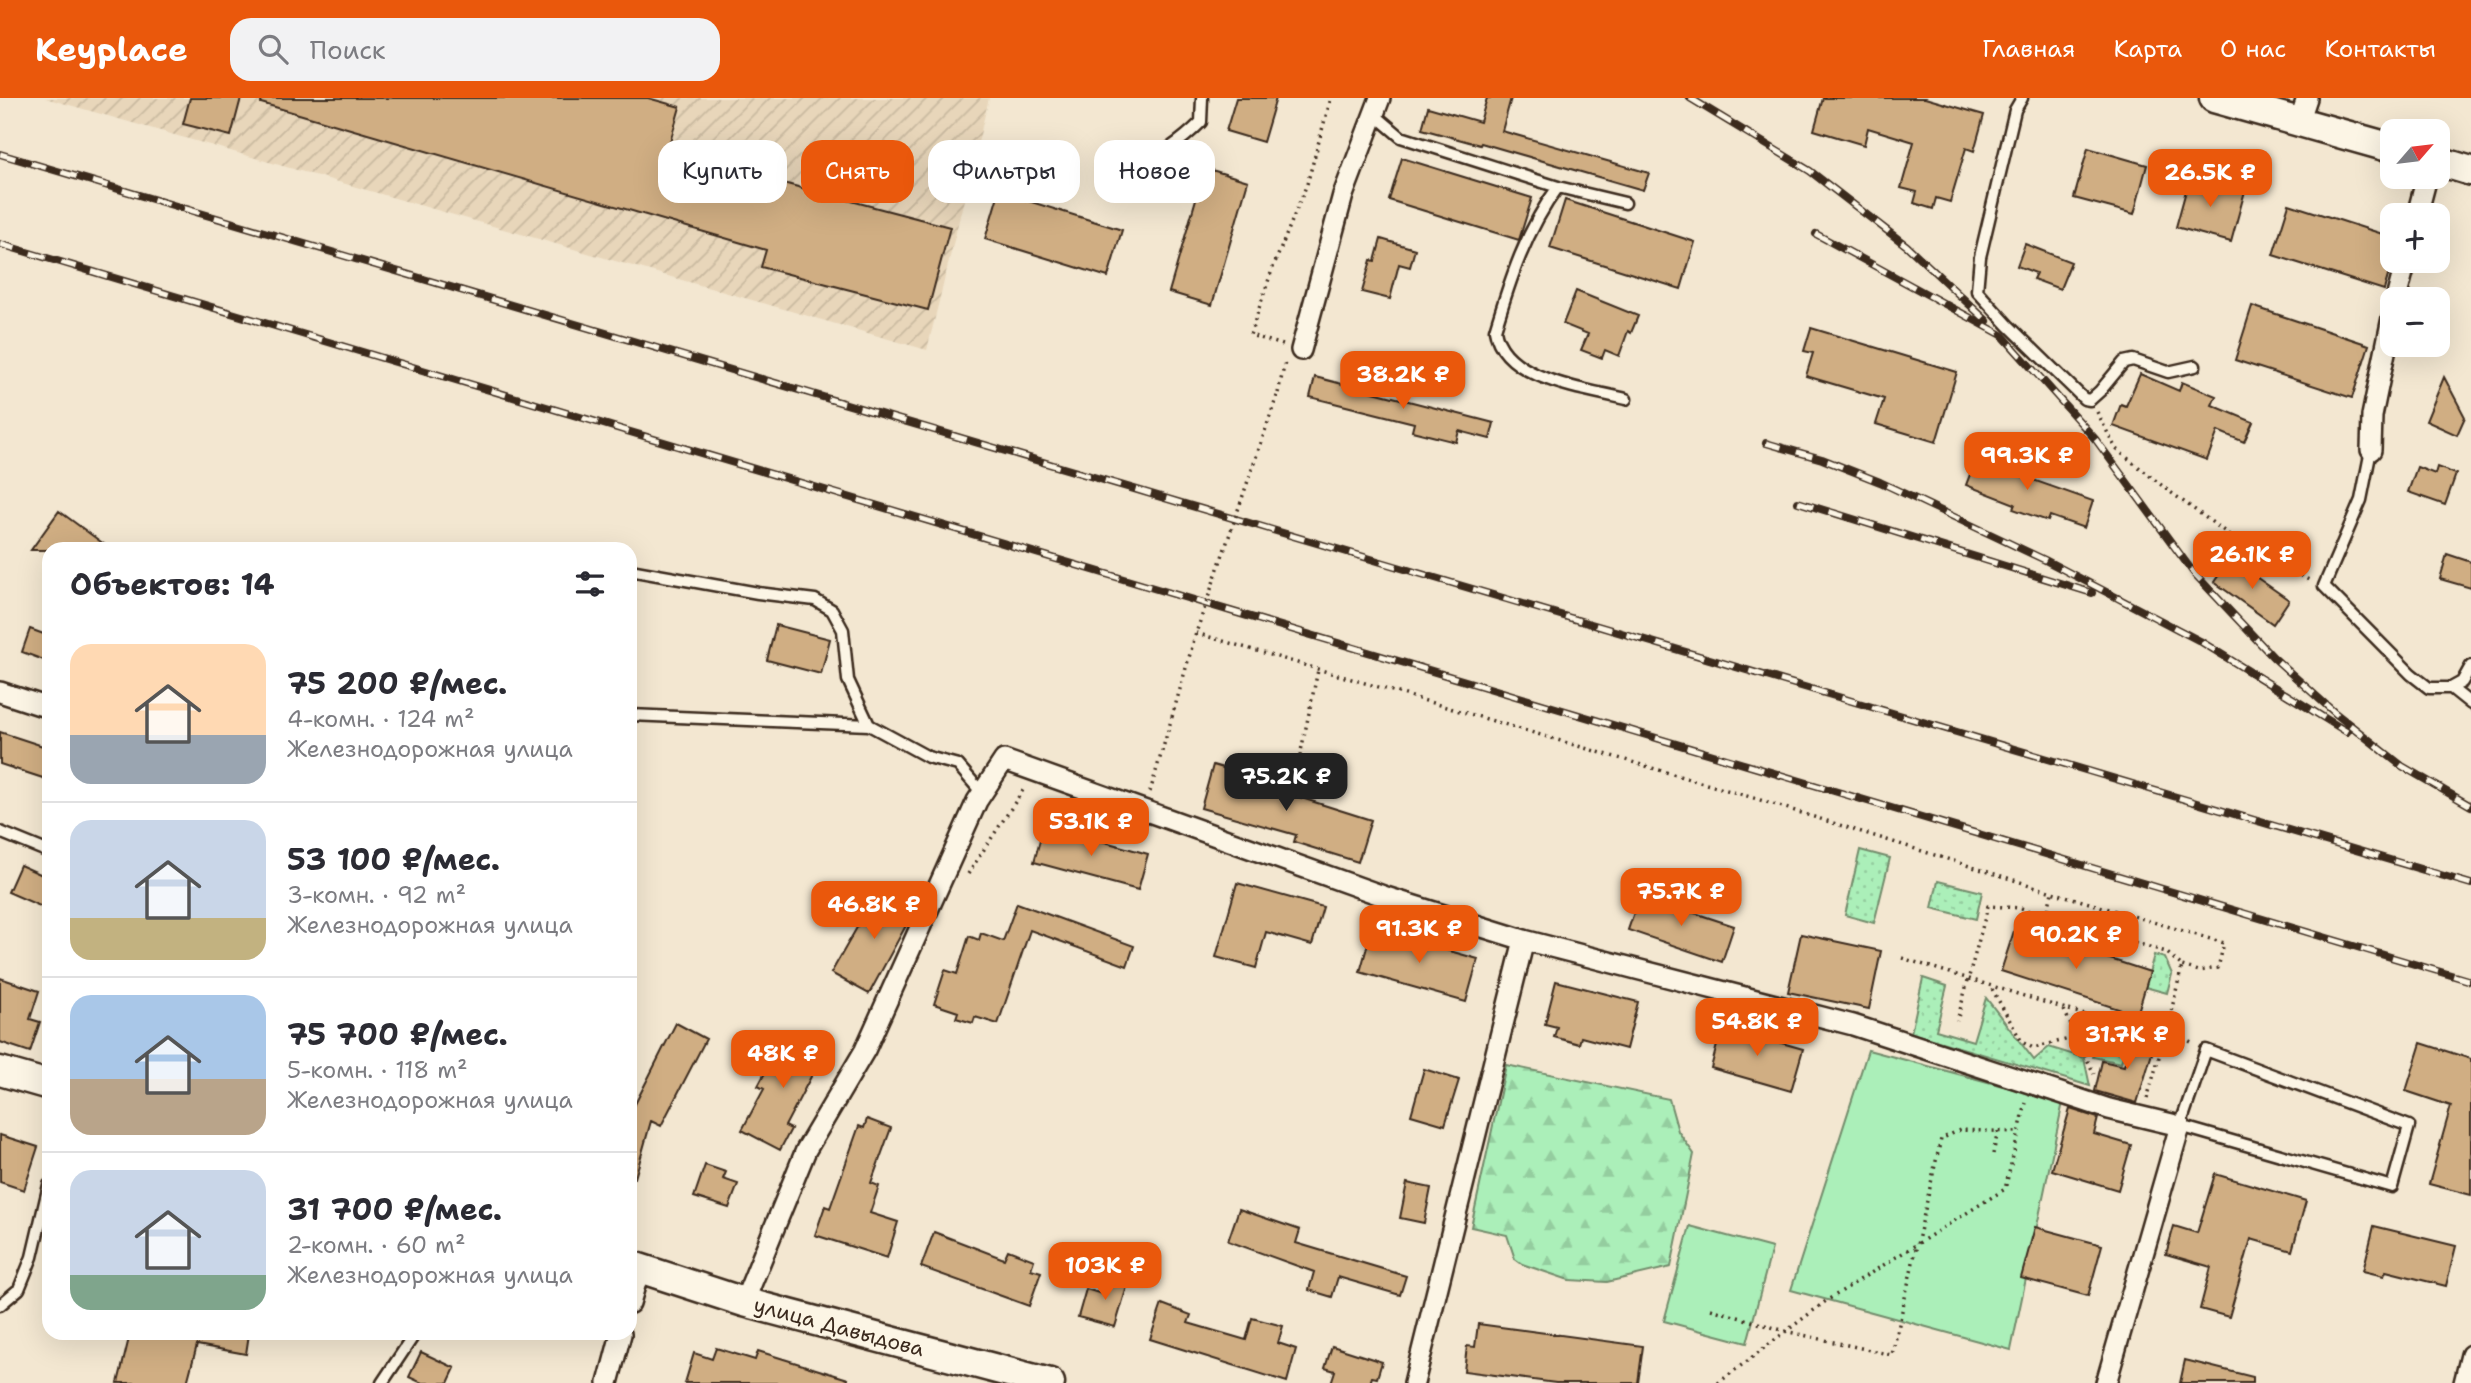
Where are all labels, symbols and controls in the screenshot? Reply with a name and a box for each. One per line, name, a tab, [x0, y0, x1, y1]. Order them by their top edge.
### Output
search box	[230, 18, 720, 81]
text: Keyplace	[35, 27, 188, 72]
icon: search	[254, 30, 292, 68]
text: Поиск	[310, 32, 386, 67]
text: Главная	[1982, 33, 2075, 65]
text: Карта	[2113, 33, 2182, 65]
text: О нас	[2220, 33, 2286, 65]
text: Контакты	[2324, 33, 2436, 65]
north arrow	[2380, 119, 2450, 189]
map controls	[2380, 119, 2450, 357]
chip: Купить	[658, 140, 787, 203]
chip: Снять	[801, 140, 914, 203]
chip: Фильтры	[928, 140, 1080, 203]
chip: Новое	[1094, 140, 1215, 203]
pin: 26.5K ₽	[2145, 150, 2275, 209]
text: 26.5K ₽	[2164, 157, 2256, 187]
button: +	[2380, 203, 2450, 273]
button: −	[2380, 287, 2450, 357]
pin: 38.2K ₽	[1338, 352, 1468, 411]
text: 38.2K ₽	[1356, 359, 1450, 389]
pin: 99.3K ₽	[1962, 432, 2092, 492]
text: 99.3K ₽	[1980, 440, 2074, 470]
pin: 26.1K ₽	[2187, 532, 2317, 591]
text: 26.1K ₽	[2209, 539, 2295, 569]
text: Объектов: 14	[70, 564, 275, 605]
icon: filters	[571, 565, 609, 603]
text: 75 200 ₽/мес.	[287, 663, 507, 704]
icon: home	[126, 672, 210, 756]
text: 4-комн. · 124 m²	[287, 704, 475, 734]
text: Железнодорожная улица	[287, 734, 573, 764]
pin: 75.2K ₽	[1221, 754, 1351, 813]
text: 75.2K ₽	[1240, 761, 1332, 791]
pin: 53.1K ₽	[1026, 798, 1156, 858]
text: 53.1K ₽	[1049, 806, 1133, 836]
text: 53 100 ₽/мес.	[287, 839, 500, 880]
icon: home	[126, 848, 210, 932]
pin: 75.7K ₽	[1616, 868, 1746, 928]
text: 75.7K ₽	[1637, 876, 1725, 906]
text: 3-комн. · 92 m²	[287, 880, 466, 910]
pin: 46.8K ₽	[809, 882, 939, 941]
text: 46.8K ₽	[827, 889, 921, 919]
pin: 91.3K ₽	[1354, 906, 1484, 965]
text: Железнодорожная улица	[287, 910, 573, 940]
pin: 90.2K ₽	[2011, 912, 2141, 971]
text: 91.3K ₽	[1375, 913, 1463, 943]
text: 90.2K ₽	[2030, 919, 2122, 949]
pin: 54.8K ₽	[1692, 998, 1822, 1058]
text: 54.8K ₽	[1711, 1006, 1803, 1036]
pin: 31.7K ₽	[2062, 1012, 2192, 1071]
text: 75 700 ₽/мес.	[287, 1014, 508, 1055]
text: 31.7K ₽	[2085, 1019, 2169, 1049]
icon: home	[126, 1023, 210, 1107]
pin: 48K ₽	[734, 1030, 832, 1090]
text: 48K ₽	[747, 1038, 819, 1068]
text: 5-комн. · 118 m²	[287, 1055, 468, 1085]
text: Железнодорожная улица	[287, 1085, 573, 1115]
text: 31 700 ₽/мес.	[287, 1189, 502, 1230]
icon: home	[126, 1198, 210, 1282]
text: 2-комн. · 60 m²	[287, 1230, 465, 1260]
pin: 103K ₽	[1048, 1242, 1162, 1302]
text: 103K ₽	[1064, 1250, 1146, 1280]
text: Железнодорожная улица	[287, 1260, 573, 1290]
street label: улица Давыдова	[751, 1291, 927, 1363]

